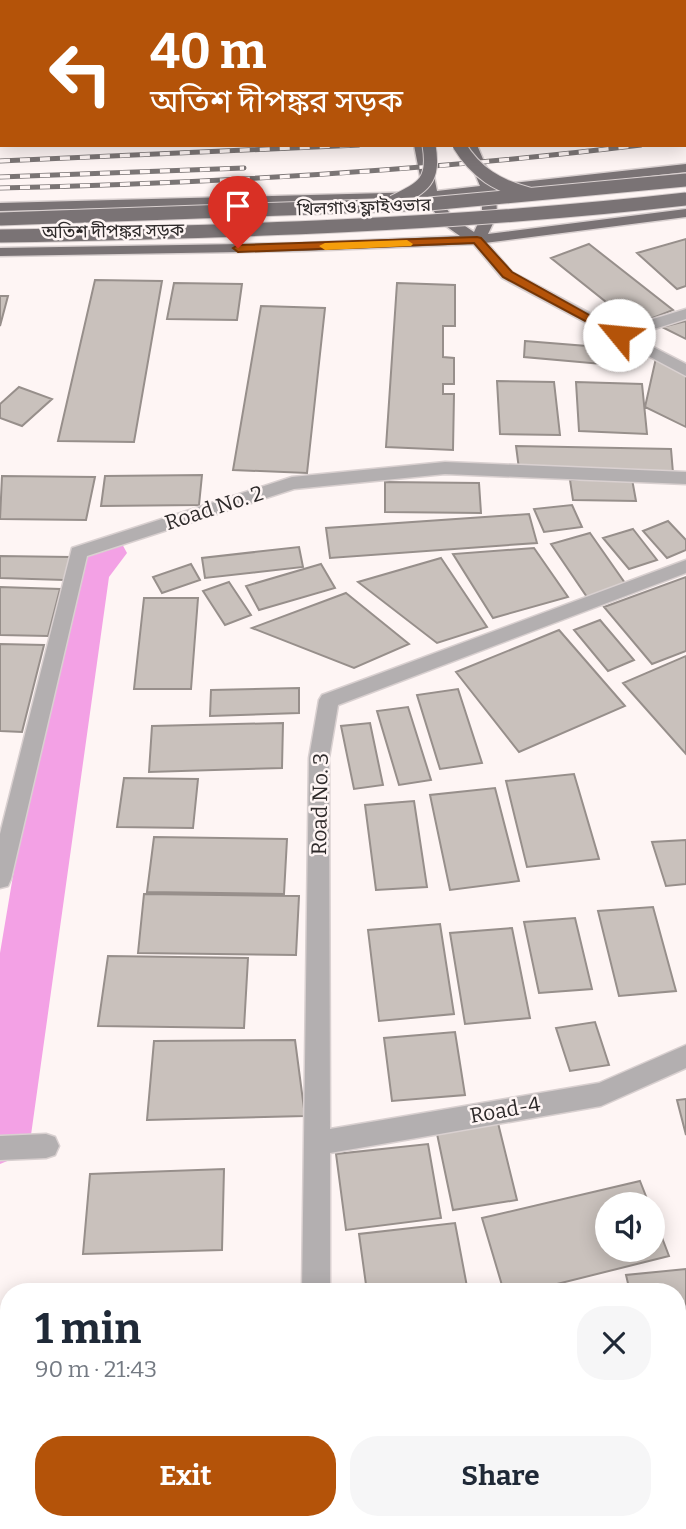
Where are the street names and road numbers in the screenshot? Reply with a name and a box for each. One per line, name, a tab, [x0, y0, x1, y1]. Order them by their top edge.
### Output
street label: খিলগাও ফ্লাইওভার	[296, 194, 432, 220]
street label: অতিশ দীপঙ্কর সড়ক	[41, 219, 185, 243]
street label: Road No. 2	[162, 480, 266, 536]
street label: Road No. 3	[306, 753, 334, 855]
street label: Road-4	[468, 1091, 542, 1129]

